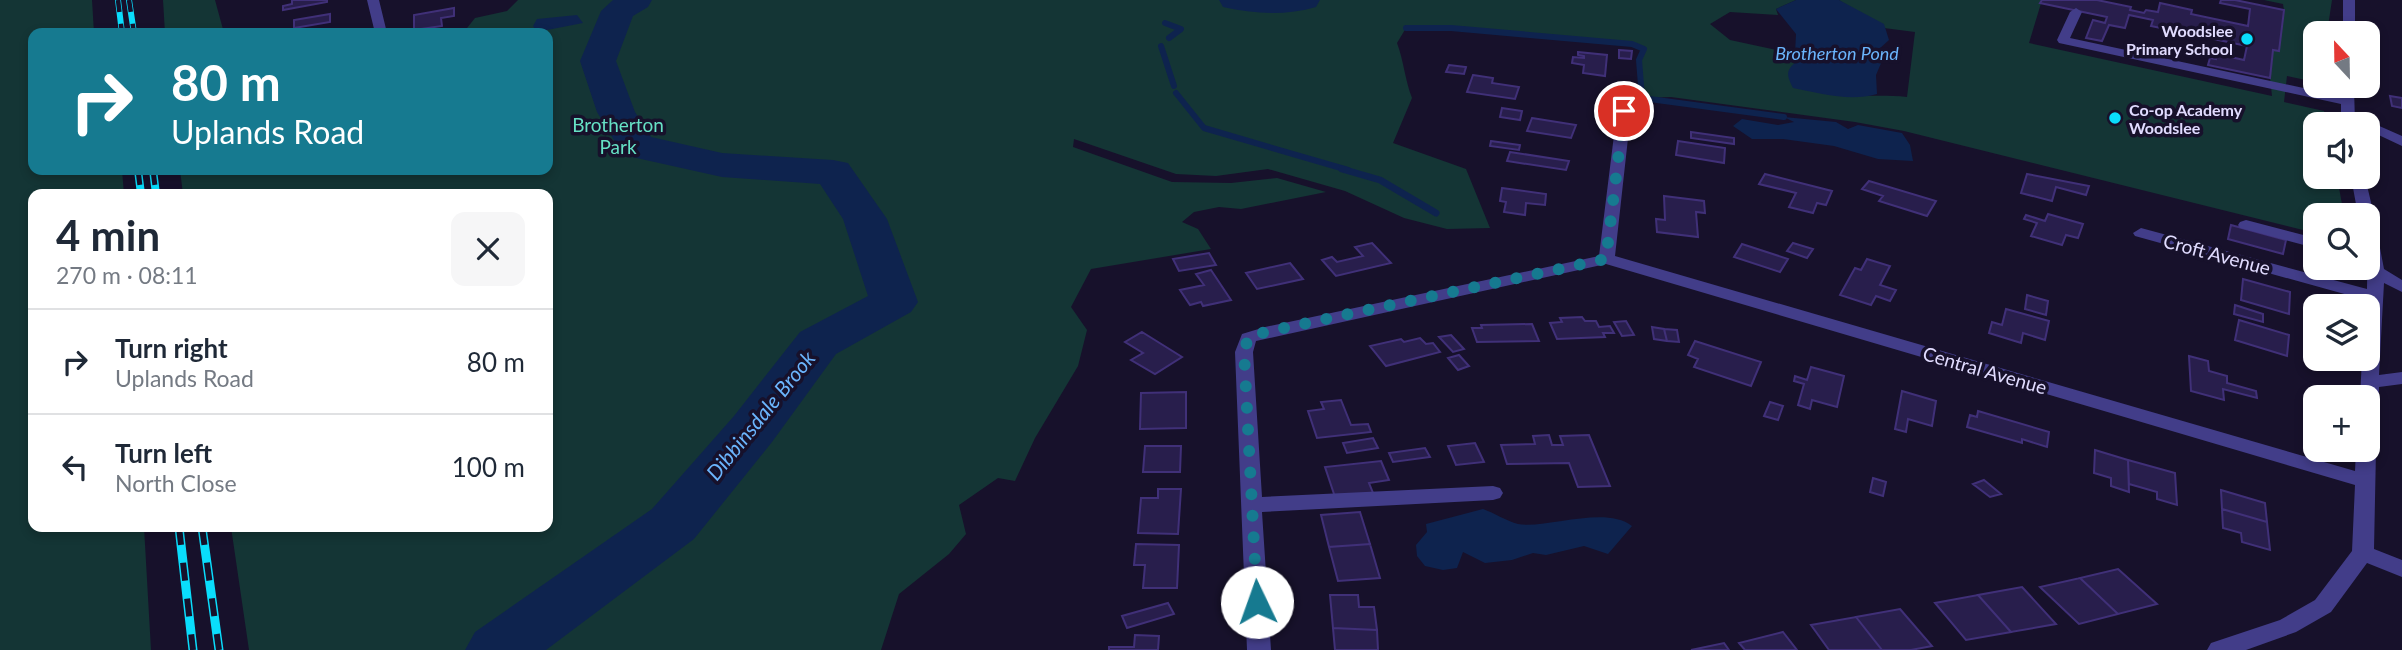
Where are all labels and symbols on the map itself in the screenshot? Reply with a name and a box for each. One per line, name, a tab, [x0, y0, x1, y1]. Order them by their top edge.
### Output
place label: Woodslee Primary School	[2126, 21, 2233, 58]
north arrow	[2303, 21, 2380, 98]
marker: Woodslee Primary School	[2239, 31, 2255, 47]
water label: Brotherton Pond	[1775, 42, 1899, 64]
pin	[1594, 81, 1654, 141]
place label: Co-op Academy Woodslee	[2129, 100, 2243, 137]
marker: Co-op Academy Woodslee	[2107, 110, 2123, 126]
park label: Brotherton Park	[572, 113, 664, 158]
street label: Croft Avenue	[2161, 229, 2273, 279]
street label: Central Avenue	[1920, 341, 2050, 399]
water label: Dibbinsdale Brook	[700, 345, 820, 484]
position arrow	[1220, 565, 1294, 639]

